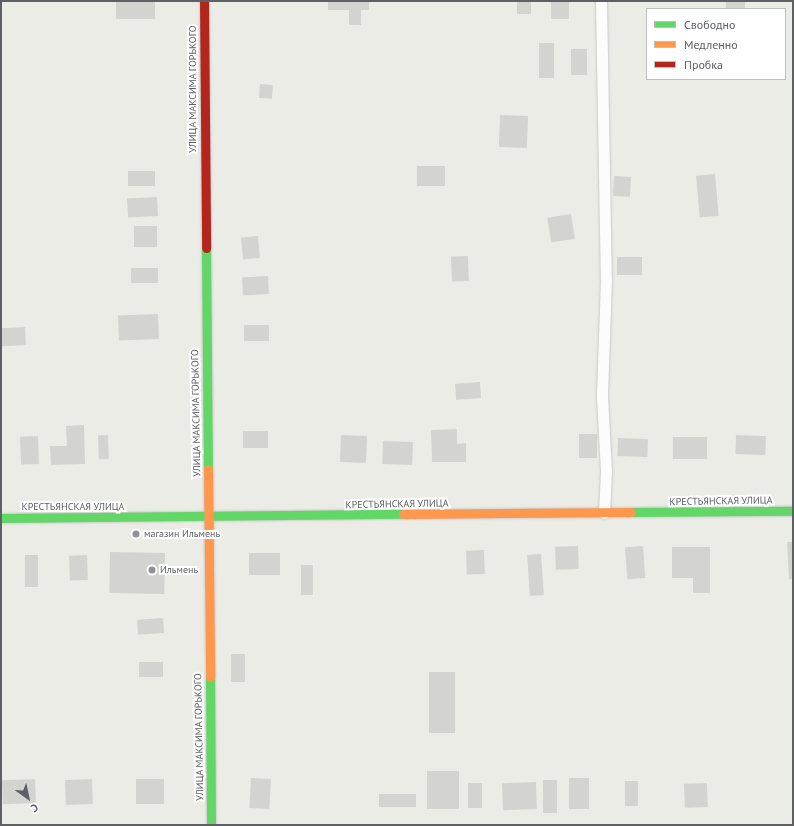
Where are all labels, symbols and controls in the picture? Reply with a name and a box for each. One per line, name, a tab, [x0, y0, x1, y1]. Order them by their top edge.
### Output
legend	[646, 8, 786, 80]
text: Свободно	[684, 17, 735, 32]
street label: УЛИЦА МАКСИМА ГОРЬКОГО	[187, 25, 199, 153]
text: Медленно	[684, 37, 738, 52]
text: Пробка	[684, 57, 723, 72]
street label: УЛИЦА МАКСИМА ГОРЬКОГО	[189, 349, 203, 477]
street label: КРЕСТЬЯНСКАЯ УЛИЦА	[669, 494, 773, 508]
street label: КРЕСТЬЯНСКАЯ УЛИЦА	[345, 497, 449, 511]
street label: КРЕСТЬЯНСКАЯ УЛИЦА	[21, 501, 125, 513]
place label: магазин Ильмень	[144, 528, 220, 540]
marker: магазин Ильмень	[131, 529, 141, 539]
place label: Ильмень	[160, 564, 198, 576]
marker: Ильмень	[147, 565, 157, 575]
street label: УЛИЦА МАКСИМА ГОРЬКОГО	[192, 673, 206, 801]
north arrow	[8, 778, 48, 818]
text: С	[28, 801, 41, 816]

